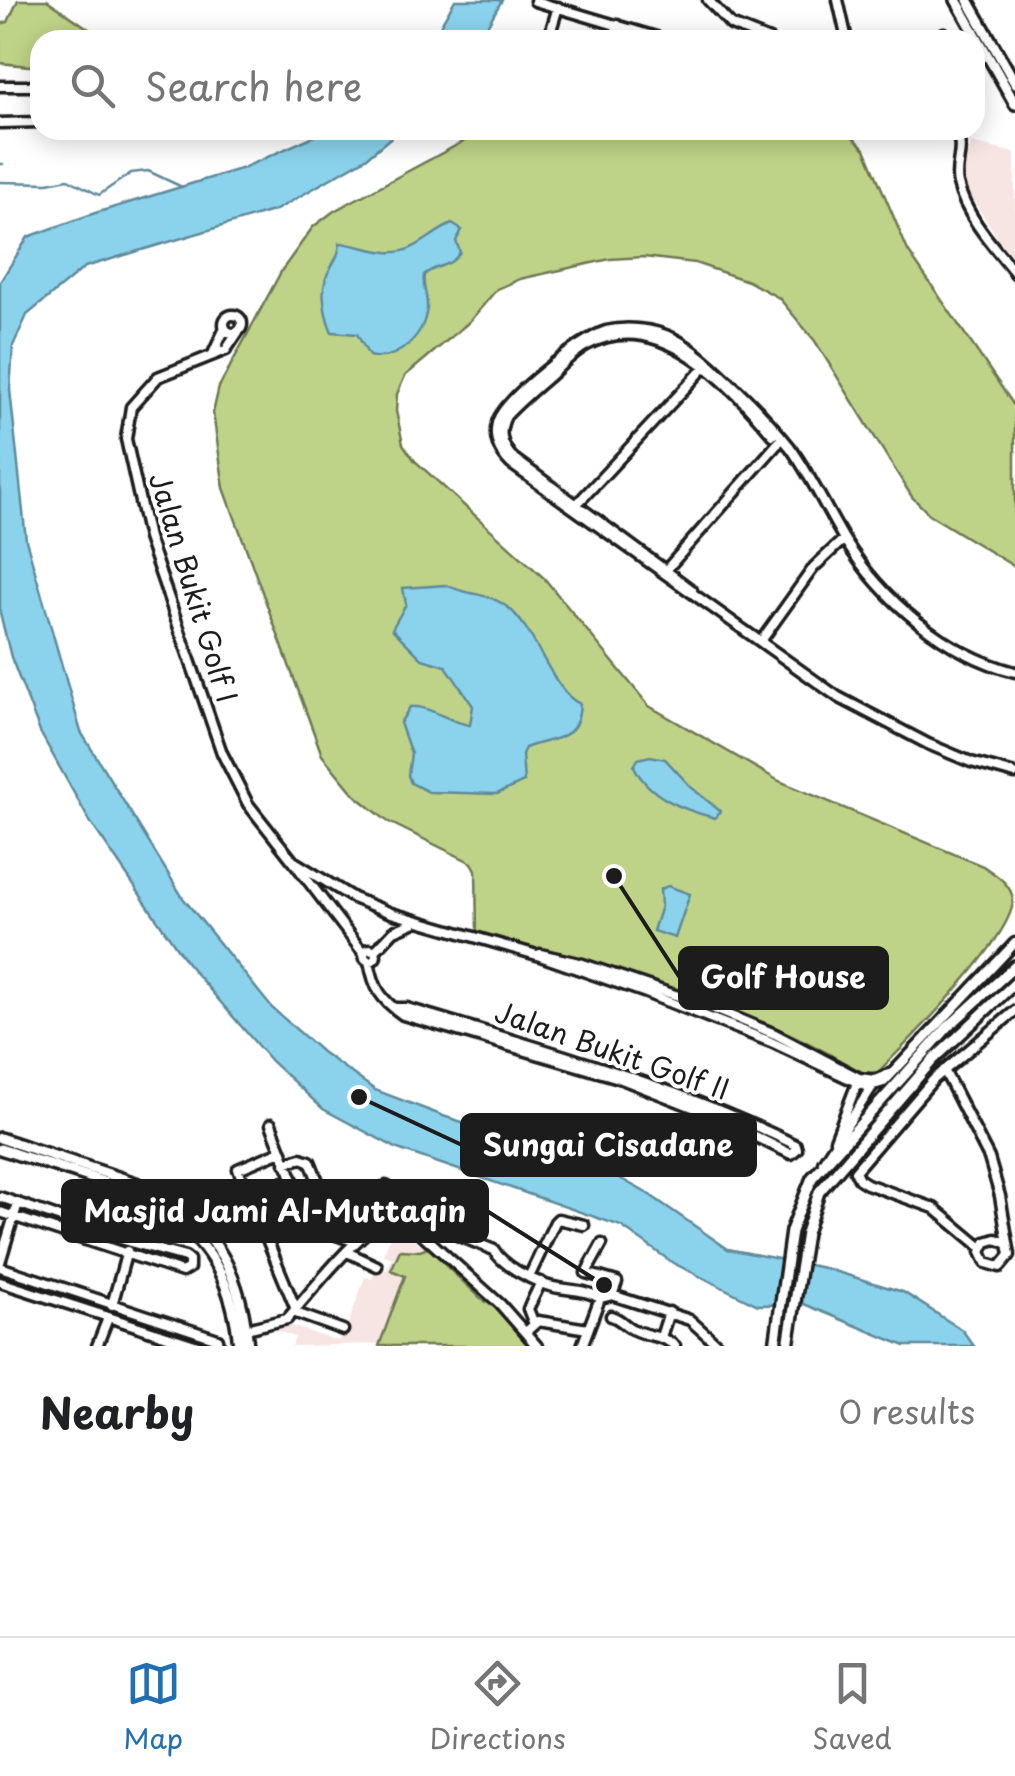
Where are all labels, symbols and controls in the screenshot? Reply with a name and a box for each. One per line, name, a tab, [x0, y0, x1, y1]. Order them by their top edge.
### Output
search box	[30, 30, 985, 140]
text: Search here	[145, 57, 362, 114]
icon: search	[65, 58, 120, 113]
street label: Jalan Bukit Golf I	[139, 467, 250, 708]
callout: Golf House	[680, 948, 887, 1008]
text: Golf House	[700, 953, 866, 998]
street label: Jalan Bukit Golf II	[490, 989, 735, 1110]
callout: Sungai Cisadane	[462, 1115, 755, 1175]
text: Sungai Cisadane	[483, 1121, 734, 1166]
callout: Masjid Jami Al-Muttaqin	[63, 1181, 487, 1241]
text: Masjid Jami Al-Muttaqin	[84, 1187, 466, 1232]
text: Nearby	[40, 1380, 194, 1443]
text: 0 results	[839, 1387, 975, 1435]
tab: Map	[123, 1656, 183, 1759]
tab: Directions	[430, 1656, 566, 1759]
tab: Saved	[812, 1656, 892, 1759]

